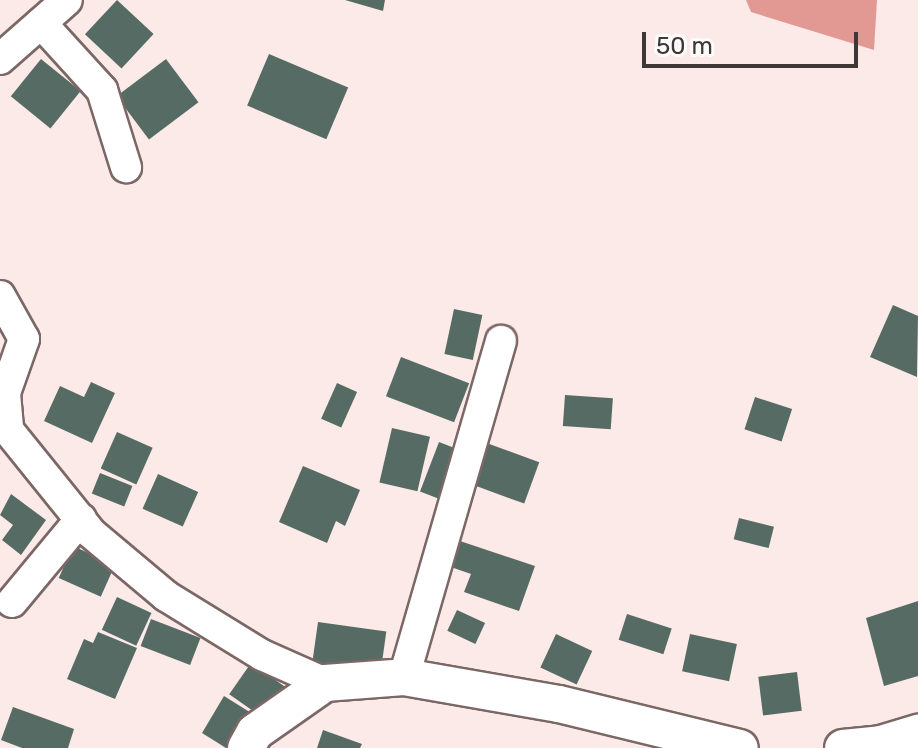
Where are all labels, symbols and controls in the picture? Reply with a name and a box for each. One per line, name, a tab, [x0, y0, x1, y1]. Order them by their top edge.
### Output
scale bar	[646, 16, 862, 66]
text: 50 m	[656, 32, 713, 60]

